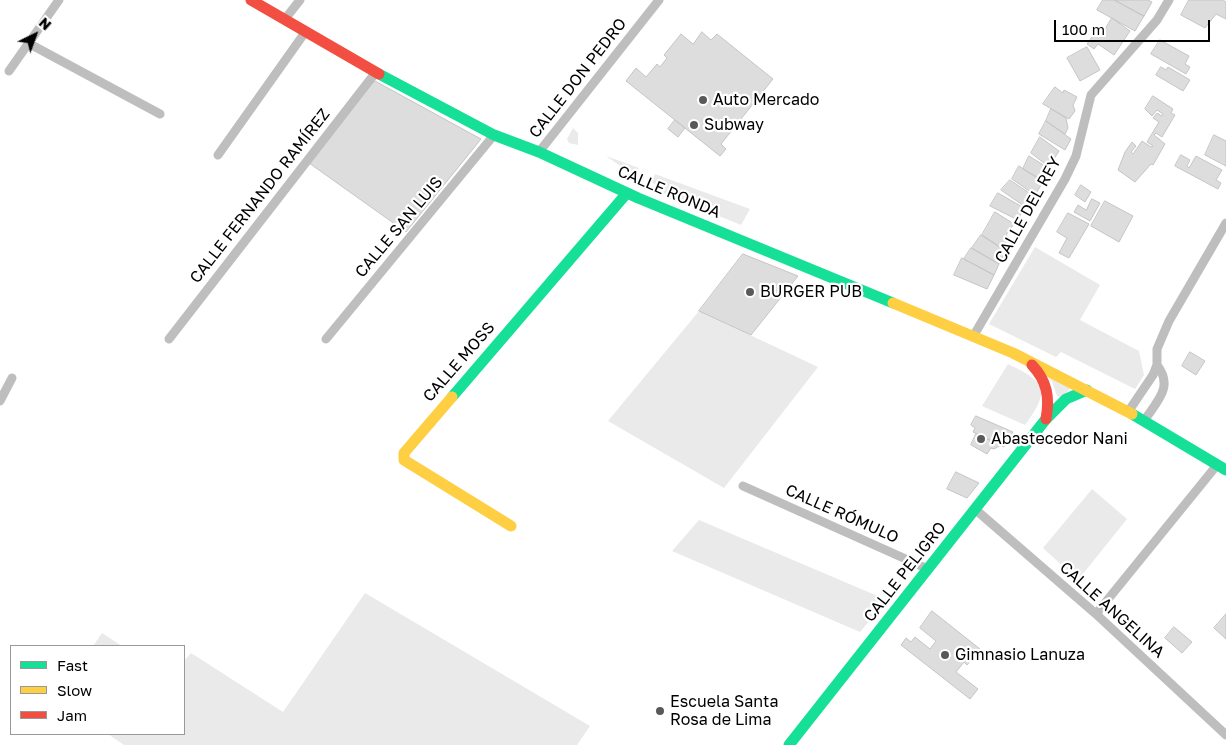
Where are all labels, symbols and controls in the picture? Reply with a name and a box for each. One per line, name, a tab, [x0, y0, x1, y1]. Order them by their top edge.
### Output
north arrow	[10, 10, 60, 60]
scale bar	[1056, 10, 1212, 42]
text: N	[36, 14, 55, 33]
street label: CALLE DON PEDRO	[525, 14, 631, 142]
text: 100 m	[1062, 20, 1105, 38]
place label: Auto Mercado	[713, 90, 819, 110]
marker: Auto Mercado	[697, 94, 709, 106]
street label: CALLE FERNANDO RAMÍREZ	[186, 105, 334, 287]
place label: Subway	[704, 115, 764, 135]
marker: Subway	[688, 119, 700, 131]
street label: CALLE DEL REY	[991, 154, 1065, 266]
street label: CALLE RONDA	[615, 162, 723, 222]
street label: CALLE SAN LUIS	[351, 173, 447, 281]
place label: BURGER PUB	[760, 282, 862, 302]
marker: BURGER PUB	[744, 286, 756, 298]
street label: CALLE MOSS	[419, 318, 499, 406]
place label: Abastecedor Nani	[991, 429, 1128, 449]
marker: Abastecedor Nani	[975, 433, 987, 445]
street label: CALLE RÓMULO	[782, 480, 902, 548]
street label: CALLE PELIGRO	[860, 518, 950, 626]
street label: CALLE ANGELINA	[1056, 558, 1168, 662]
legend	[10, 645, 185, 735]
place label: Gimnasio Lanuza	[955, 645, 1085, 665]
marker: Gimnasio Lanuza	[939, 649, 951, 661]
text: Fast	[57, 656, 88, 674]
text: Slow	[57, 681, 92, 699]
place label: Escuela Santa Rosa de Lima	[670, 692, 778, 730]
marker: Escuela Santa Rosa de Lima	[654, 705, 666, 717]
text: Jam	[57, 706, 87, 724]

